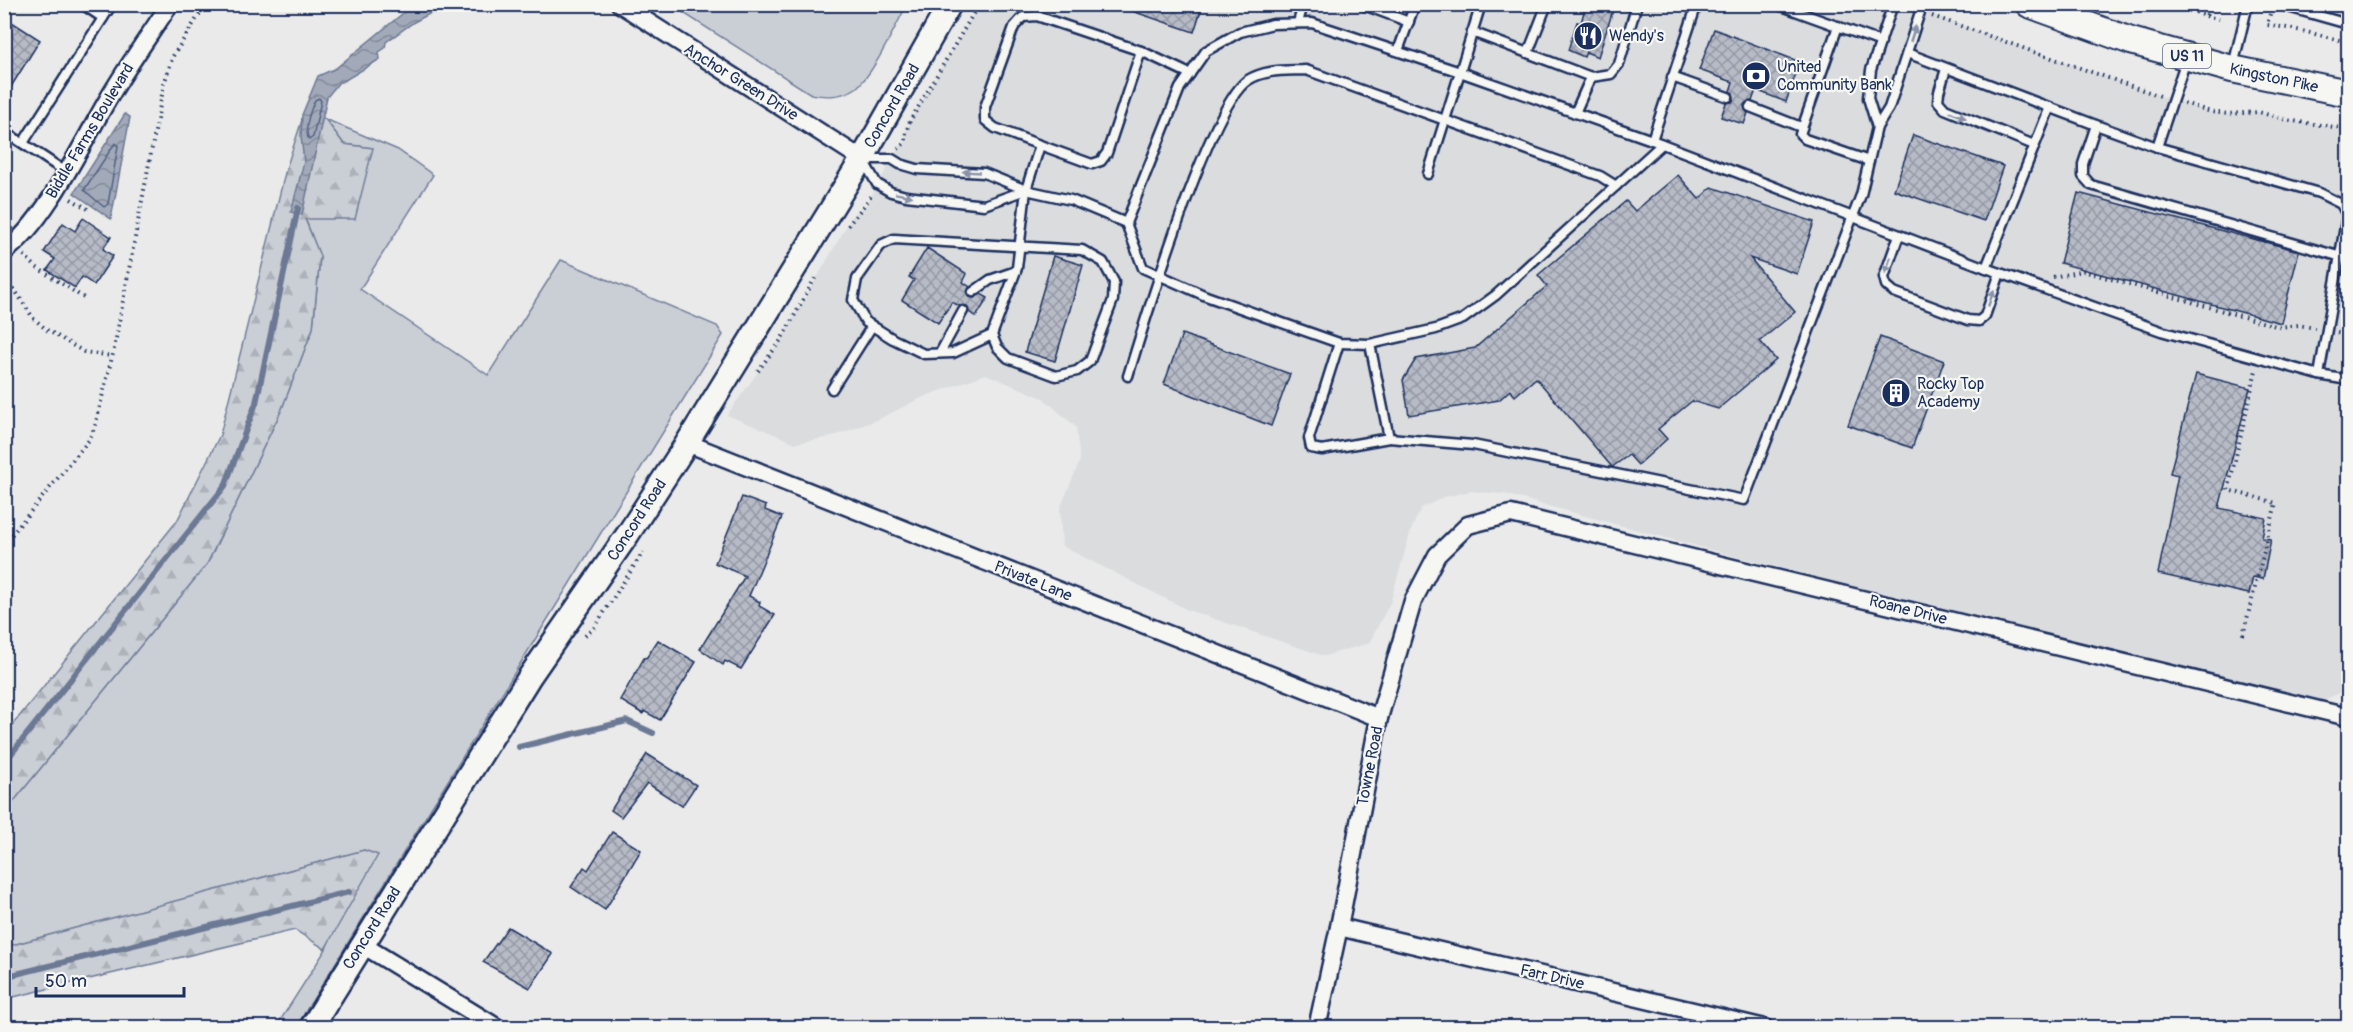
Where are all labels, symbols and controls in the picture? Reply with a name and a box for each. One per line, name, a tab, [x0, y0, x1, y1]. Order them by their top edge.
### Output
restaurant icon: Wendy's	[1572, 20, 1604, 52]
one-way arrow	[1909, 25, 1918, 43]
place label: Wendy's	[1609, 26, 1664, 46]
street label: Anchor Green Drive	[680, 39, 802, 125]
road number: US 11	[2163, 44, 2211, 68]
place label: United Community Bank	[1777, 57, 1892, 95]
street label: Kingston Pike	[2228, 59, 2320, 97]
street label: Biddle Farms Boulevard	[42, 60, 138, 202]
street label: Concord Road	[860, 60, 924, 152]
bank icon: United Community Bank	[1740, 60, 1772, 92]
one-way arrow	[1950, 110, 1968, 120]
one-way arrow	[962, 167, 981, 177]
one-way arrow	[895, 190, 914, 199]
one-way arrow	[1883, 256, 1893, 274]
one-way arrow	[1987, 289, 1996, 307]
place label: Rocky Top Academy	[1917, 374, 1984, 412]
building icon: Rocky Top Academy	[1880, 377, 1912, 409]
street label: Concord Road	[603, 475, 671, 565]
street label: Private Lane	[991, 556, 1075, 606]
street label: Roane Drive	[1867, 591, 1949, 629]
street label: Towne Road	[1352, 724, 1388, 808]
street label: Concord Road	[339, 883, 405, 973]
scale bar	[36, 960, 184, 998]
street label: Farr Drive	[1518, 960, 1586, 994]
text: 50 m	[45, 970, 87, 993]

